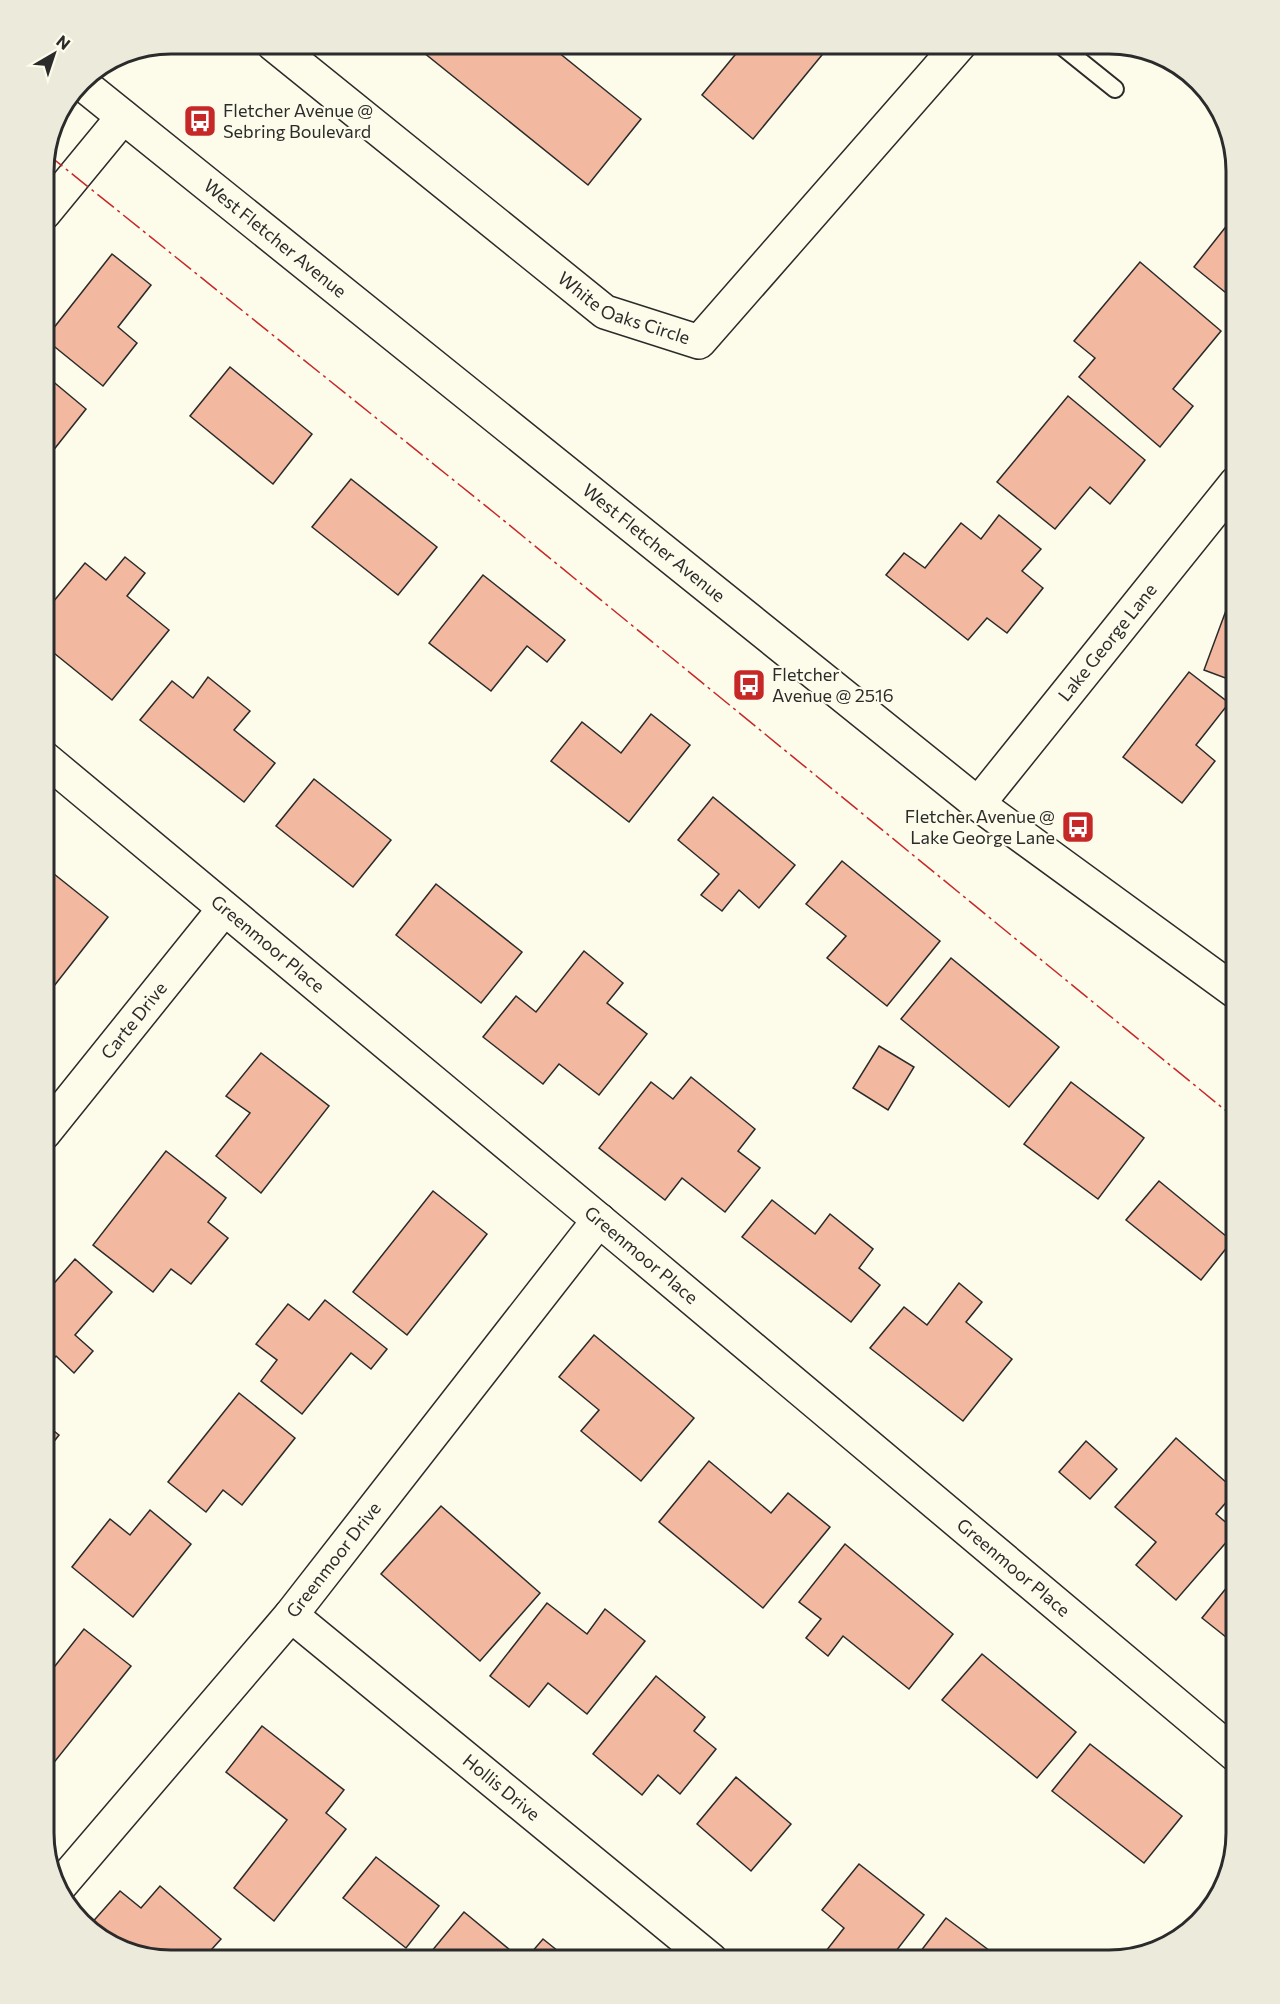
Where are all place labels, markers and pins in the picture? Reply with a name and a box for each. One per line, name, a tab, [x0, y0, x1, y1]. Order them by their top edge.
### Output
place label: Fletcher Avenue @ Sebring Boulevard	[223, 99, 373, 142]
bus stop icon: Fletcher Avenue @ Sebring Boulevard	[182, 103, 218, 139]
place label: Fletcher Avenue @ 2516	[772, 663, 894, 706]
bus stop icon: Fletcher Avenue @ 2516	[731, 667, 767, 703]
place label: Fletcher Avenue @ Lake George Lane	[905, 805, 1055, 848]
bus stop icon: Fletcher Avenue @ Lake George Lane	[1060, 809, 1096, 845]

